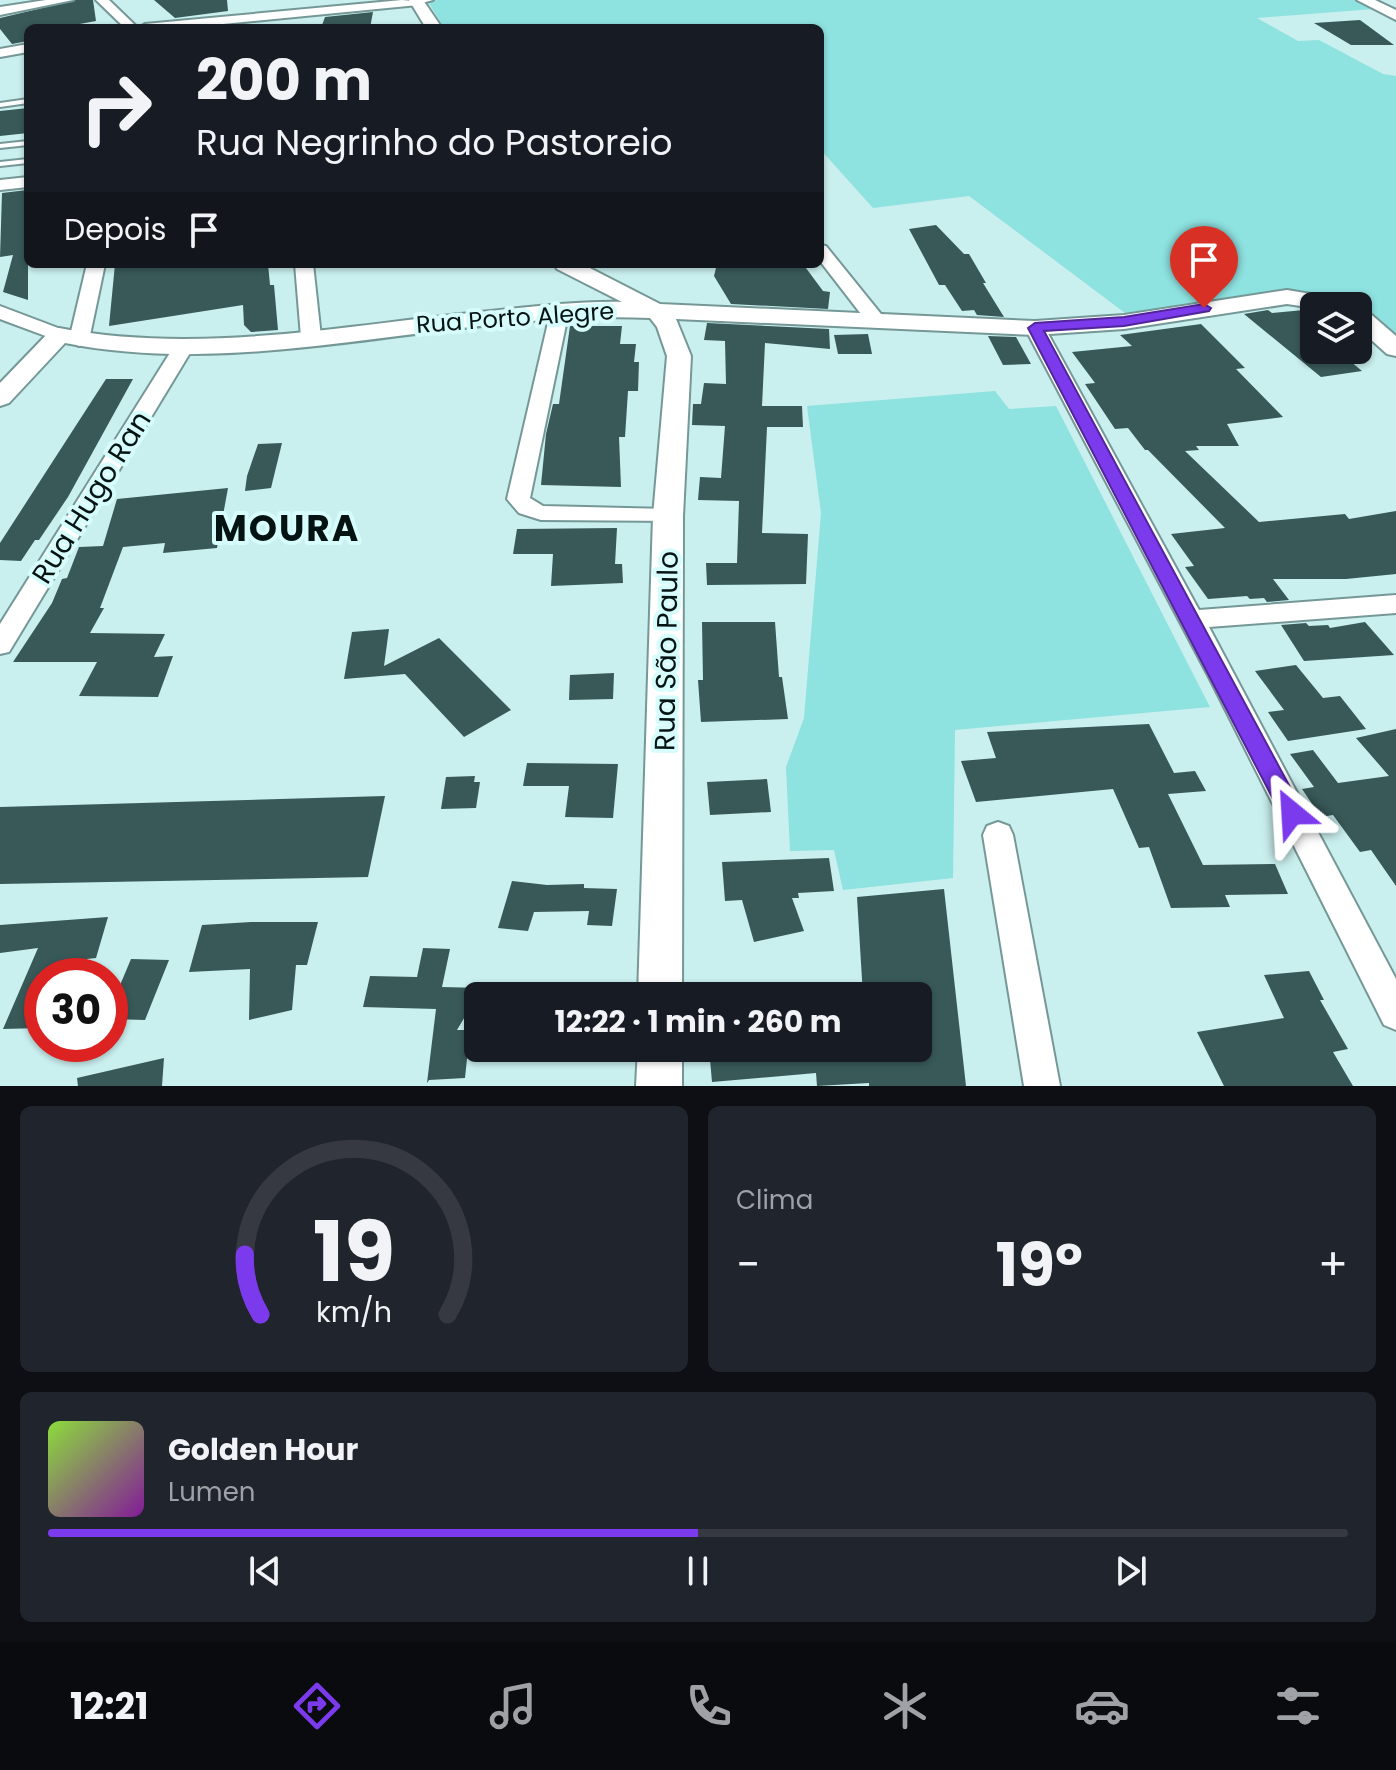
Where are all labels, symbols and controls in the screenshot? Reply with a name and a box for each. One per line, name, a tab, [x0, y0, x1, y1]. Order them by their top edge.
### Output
text: 200 m	[196, 41, 372, 120]
icon: right	[64, 56, 168, 160]
text: Rua Negrinho do Pastoreio	[196, 117, 673, 168]
text: Depois	[64, 208, 166, 251]
icon: arrive	[182, 208, 226, 252]
pin	[1170, 226, 1238, 308]
icon: arrive	[1182, 238, 1226, 282]
map controls	[1300, 292, 1372, 364]
button: layers	[1300, 292, 1372, 364]
street label: Rua Porto Alegre	[415, 294, 615, 341]
street label: Rua Hugo Ran	[23, 403, 160, 591]
district label: MOURA	[214, 503, 360, 554]
street label: Rua São Paulo	[645, 551, 688, 751]
position arrow	[1250, 771, 1334, 855]
speed limit sign: 30	[24, 958, 128, 1062]
text: 12:22 · 1 min · 260 m	[555, 1000, 841, 1043]
text: Clima	[736, 1182, 813, 1218]
text: 19	[313, 1194, 395, 1310]
text: 19°	[995, 1223, 1083, 1307]
text: −	[736, 1234, 760, 1295]
text: +	[1318, 1234, 1348, 1295]
text: km/h	[316, 1292, 392, 1332]
text: Golden Hour	[168, 1428, 358, 1471]
text: Lumen	[168, 1474, 255, 1510]
icon: previous	[243, 1549, 287, 1593]
icon: pause	[676, 1549, 720, 1593]
icon: next	[1109, 1549, 1153, 1593]
icon: directions	[289, 1678, 345, 1734]
icon: music	[485, 1678, 541, 1734]
icon: phone	[681, 1678, 737, 1734]
icon: climate	[877, 1678, 933, 1734]
icon: car	[1074, 1678, 1130, 1734]
icon: filters	[1270, 1678, 1326, 1734]
text: 12:21	[70, 1681, 149, 1732]

